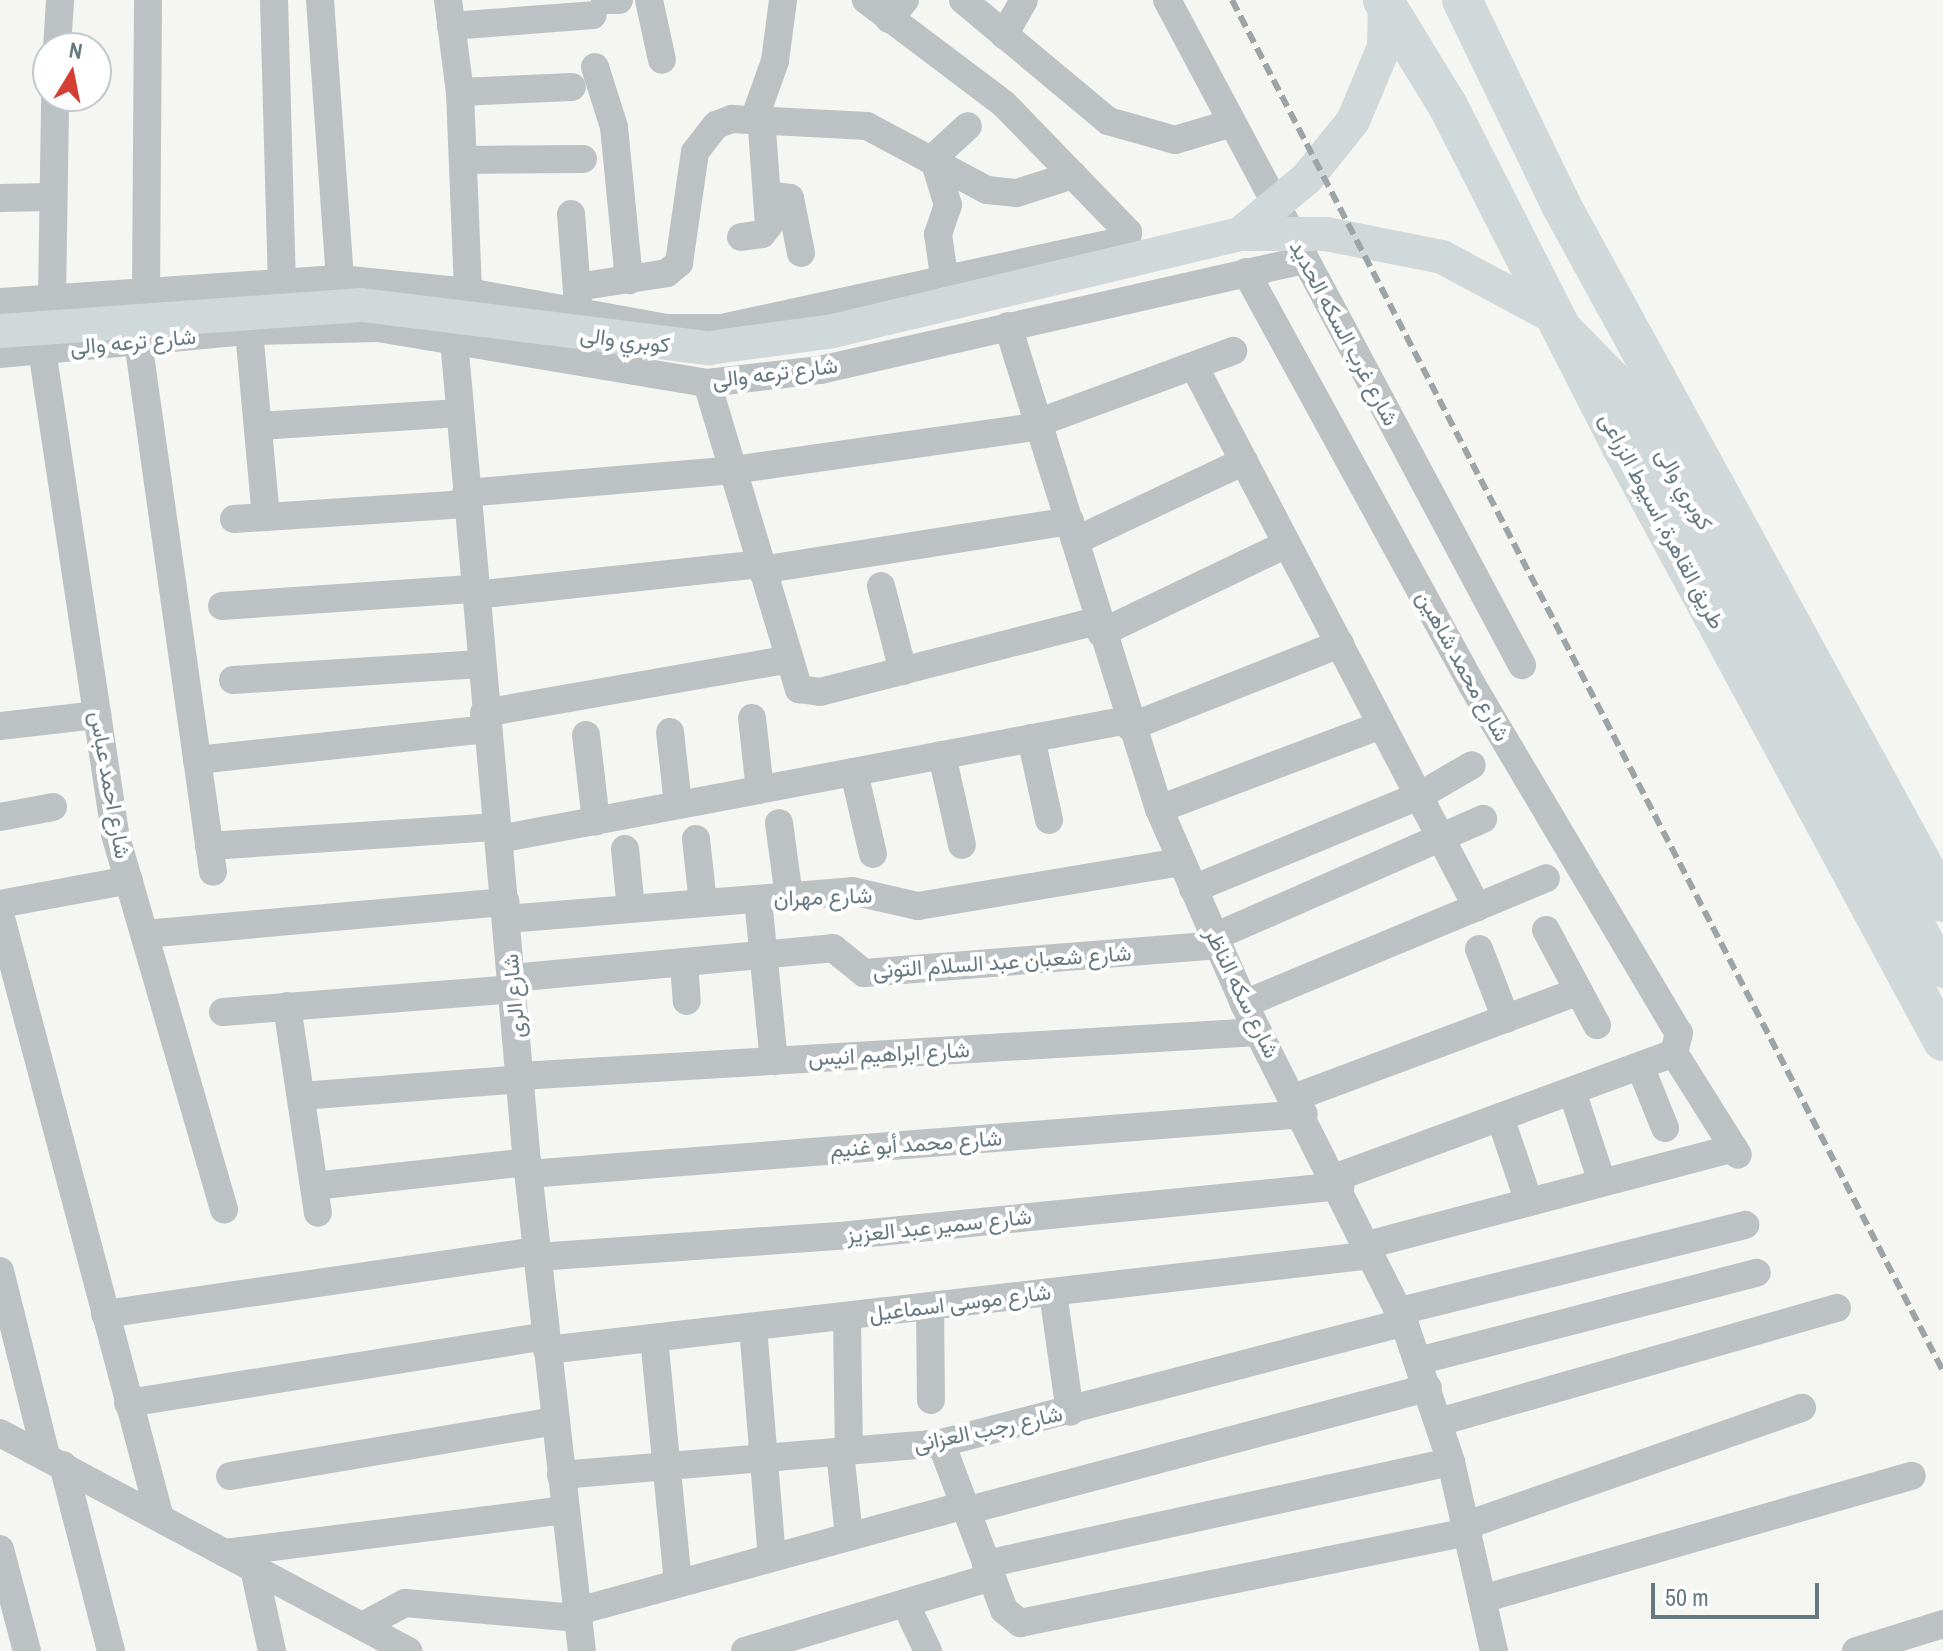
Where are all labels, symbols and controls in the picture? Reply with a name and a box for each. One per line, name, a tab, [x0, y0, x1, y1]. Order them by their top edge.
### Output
north arrow	[32, 32, 112, 112]
text: N	[67, 34, 85, 66]
street label: شارع غرب السكه الحديد	[1284, 236, 1404, 430]
street label: كوبري والى	[578, 321, 672, 359]
street label: شارع ترعه والى	[69, 323, 197, 361]
street label: شارع ترعه والى	[711, 352, 839, 394]
street label: طريق القاهرة, اسيوط الزراعى	[1594, 408, 1730, 634]
street label: كوبري والى	[1650, 443, 1718, 535]
street label: شارع محمد شاهين	[1411, 586, 1515, 746]
street label: شارع احمد عباس	[84, 709, 136, 861]
street label: شارع مهران	[773, 882, 873, 912]
street label: شارع سكه الناظر	[1199, 924, 1285, 1062]
street label: شارع شعبان عبد السلام التونى	[872, 940, 1132, 984]
street label: شارع الرى	[497, 953, 531, 1039]
street label: شارع ابراهيم انيس	[808, 1037, 970, 1071]
street label: شارع محمد أبو غنيم	[829, 1125, 1003, 1163]
street label: شارع سمير عبد العزيز	[845, 1203, 1033, 1249]
street label: شارع موسى اسماعيل	[867, 1279, 1053, 1327]
street label: شارع رجب العزانى	[911, 1400, 1065, 1458]
scale bar	[1655, 1567, 1823, 1617]
text: 50 m	[1665, 1581, 1709, 1613]

